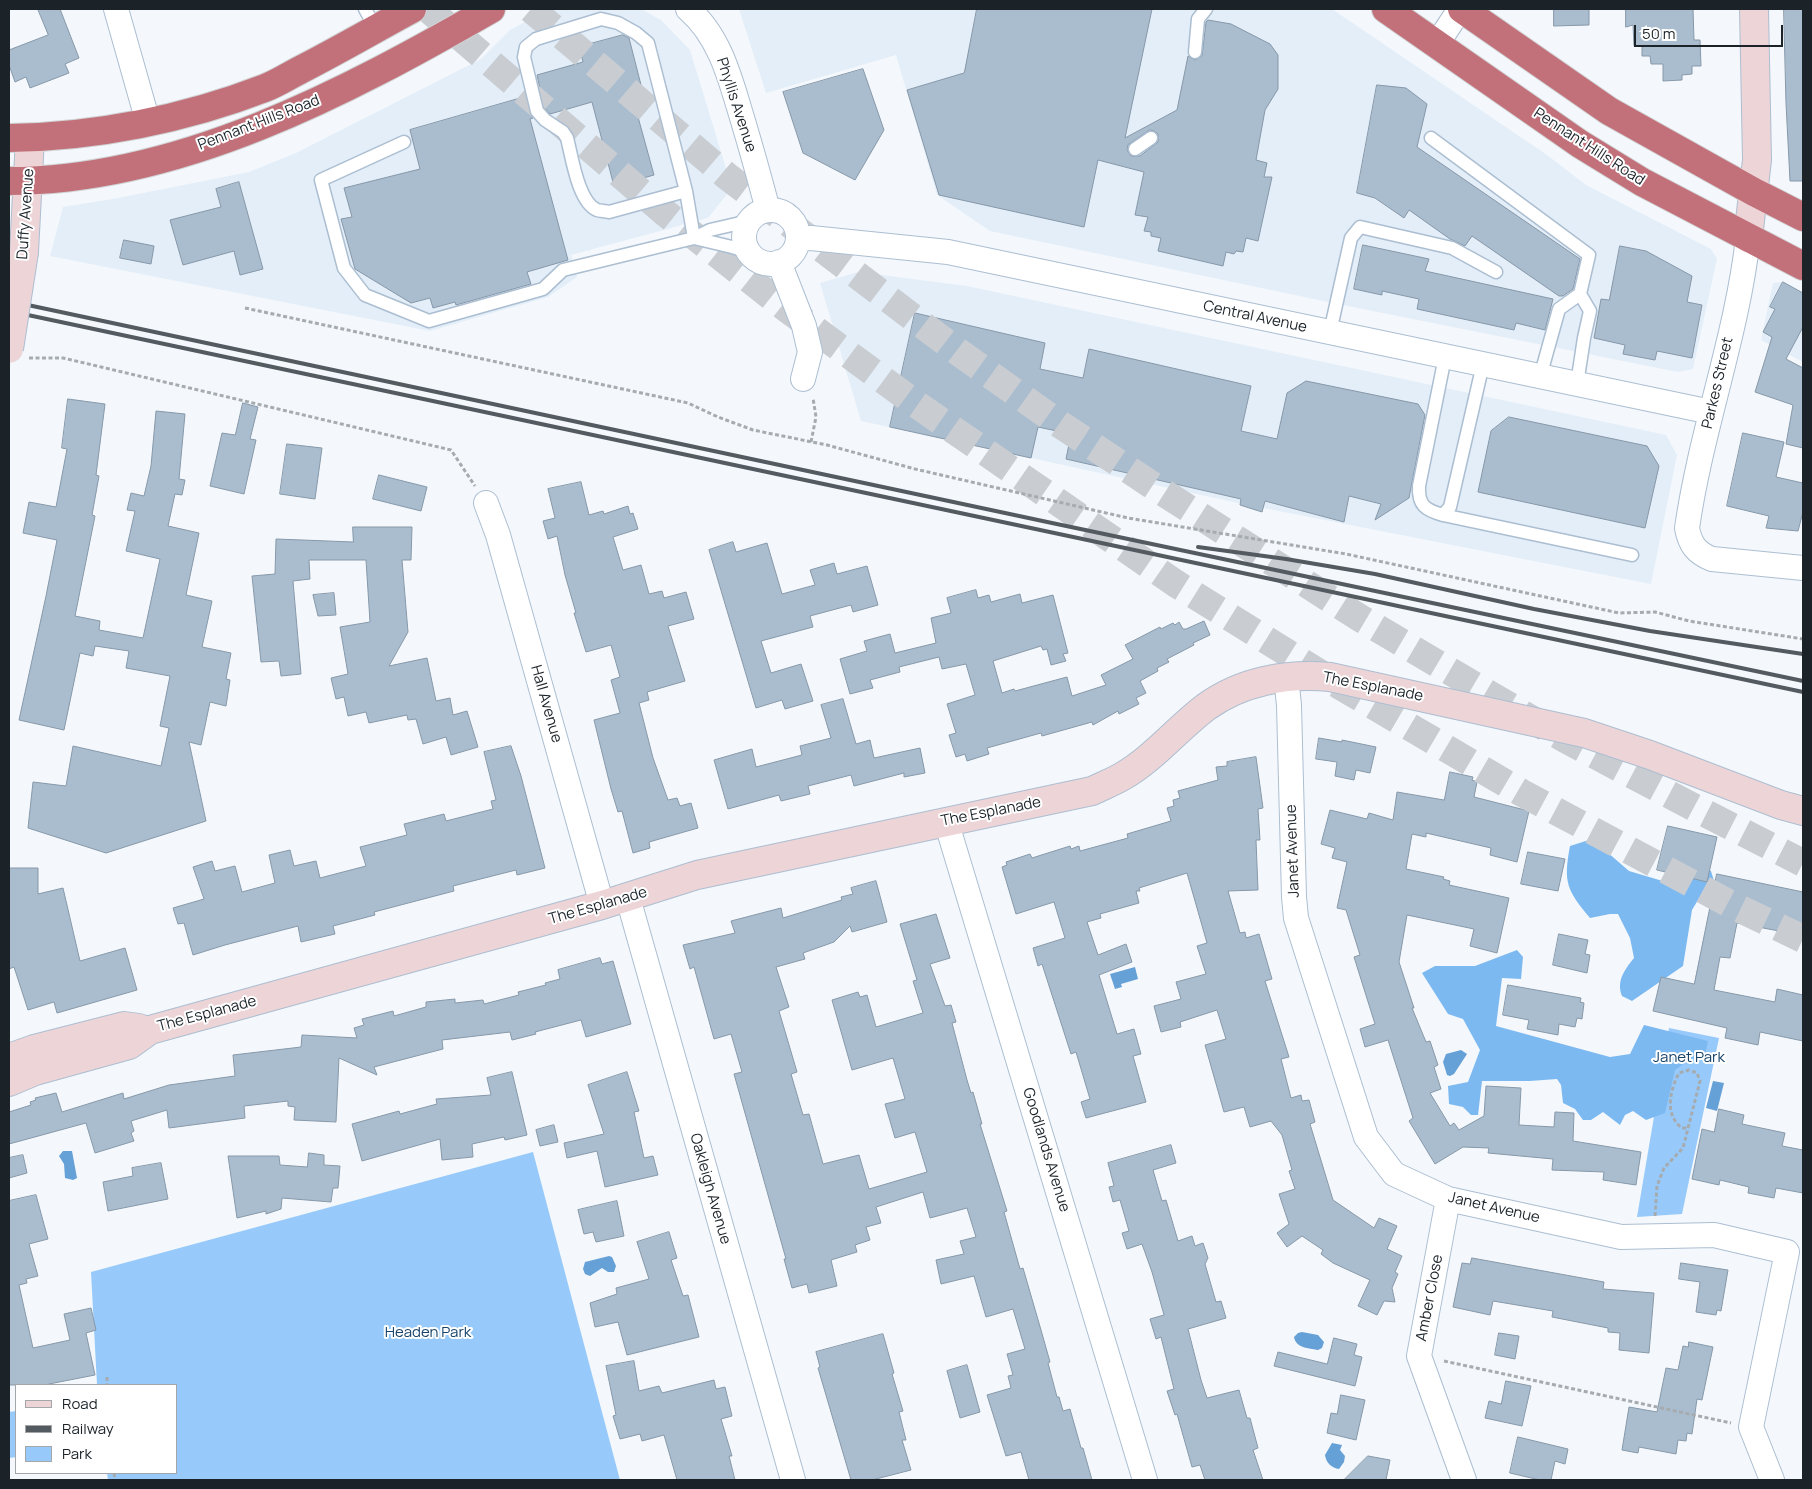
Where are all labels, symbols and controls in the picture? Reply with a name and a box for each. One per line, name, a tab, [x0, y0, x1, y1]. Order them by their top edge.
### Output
scale bar	[1637, 15, 1786, 47]
text: 50 m	[1642, 23, 1676, 44]
street label: Phyllis Avenue	[712, 55, 760, 155]
street label: Pennant Hills Road	[196, 92, 322, 154]
street label: Pennant Hills Road	[1530, 104, 1648, 190]
street label: Duffy Avenue	[14, 168, 38, 260]
street label: Central Avenue	[1202, 297, 1308, 337]
street label: Parkes Street	[1699, 335, 1737, 431]
street label: Hall Avenue	[526, 663, 566, 745]
street label: The Esplanade	[1321, 668, 1425, 706]
street label: The Esplanade	[939, 793, 1043, 831]
street label: Janet Avenue	[1282, 804, 1304, 898]
street label: The Esplanade	[547, 883, 649, 929]
street label: The Esplanade	[156, 992, 258, 1036]
park label: Janet Park	[1653, 1049, 1725, 1067]
street label: Goodlands Avenue	[1019, 1086, 1073, 1214]
street label: Oakleigh Avenue	[686, 1131, 734, 1247]
street label: Janet Avenue	[1447, 1189, 1541, 1227]
street label: Amber Close	[1413, 1253, 1447, 1343]
park label: Headen Park	[385, 1324, 471, 1342]
legend	[15, 1384, 178, 1474]
text: Road	[62, 1393, 98, 1414]
text: Railway	[62, 1418, 114, 1439]
text: Park	[62, 1443, 92, 1464]

